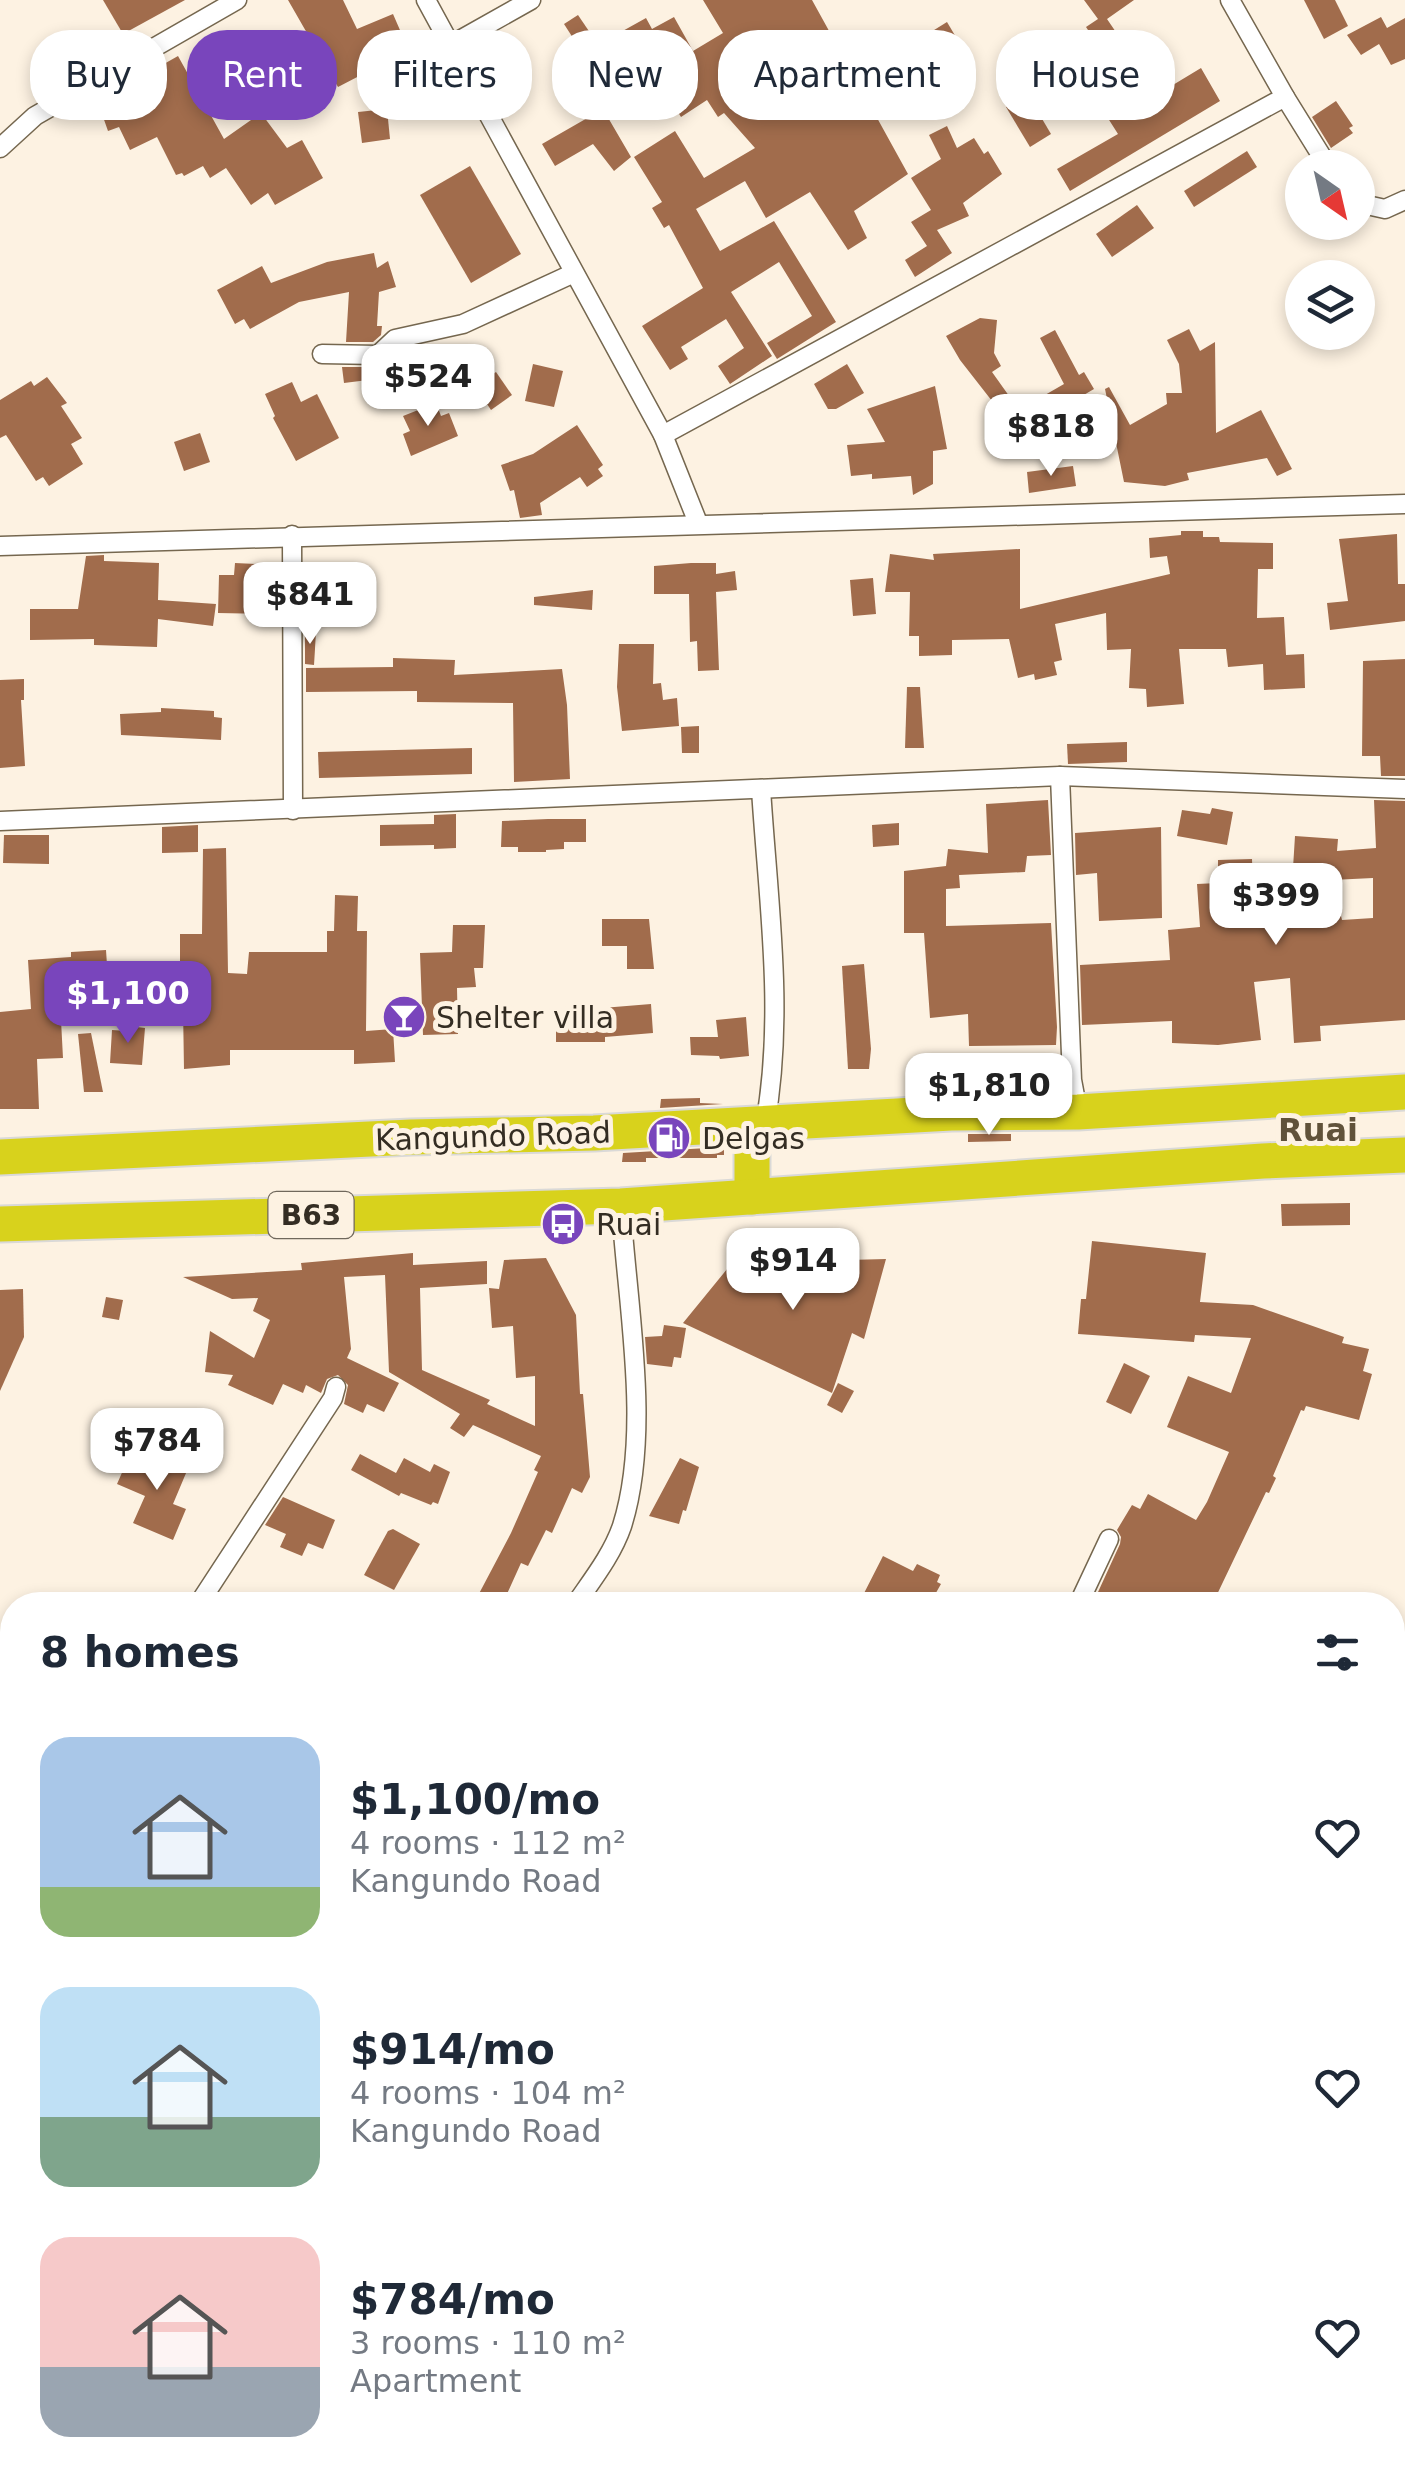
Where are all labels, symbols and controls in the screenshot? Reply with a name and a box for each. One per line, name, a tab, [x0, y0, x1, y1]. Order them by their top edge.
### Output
chip: Buy	[30, 30, 167, 120]
chip: Rent	[187, 30, 337, 120]
chip: Filters	[357, 30, 532, 120]
chip: New	[552, 30, 698, 120]
chip: Apartment	[718, 30, 976, 120]
chip: House	[996, 30, 1175, 120]
north arrow	[1285, 150, 1375, 240]
map controls	[1285, 150, 1375, 350]
button: layers	[1285, 260, 1375, 350]
pin: $524	[369, 344, 487, 429]
text: $524	[383, 357, 473, 395]
pin: $818	[992, 394, 1110, 479]
text: $818	[1006, 407, 1096, 445]
pin: $841	[251, 562, 369, 647]
text: $841	[265, 575, 355, 613]
pin: $399	[1217, 863, 1335, 948]
text: $399	[1231, 876, 1321, 914]
pin: $1,100	[47, 961, 209, 1046]
text: $1,100	[66, 974, 190, 1012]
bar icon: Shelter villa	[381, 994, 427, 1040]
place label: Shelter villa	[436, 1000, 614, 1035]
pin: $1,810	[908, 1053, 1070, 1138]
text: $1,810	[927, 1066, 1051, 1104]
district label: Ruai	[1278, 1111, 1358, 1149]
street label: Kangundo Road	[375, 1114, 611, 1158]
fuel station icon: Delgas	[646, 1115, 692, 1161]
place label: Delgas	[702, 1121, 805, 1156]
road number: B63	[268, 1192, 354, 1238]
bus stop icon: Ruai	[540, 1201, 586, 1247]
place label: Ruai	[596, 1207, 661, 1242]
pin: $914	[734, 1228, 852, 1313]
text: $914	[748, 1241, 838, 1279]
pin: $784	[98, 1408, 216, 1493]
text: $784	[112, 1421, 202, 1459]
icon: filters	[1310, 1625, 1365, 1680]
text: 8 homes	[40, 1628, 240, 1677]
text: $1,100/mo	[350, 1775, 600, 1824]
icon: home	[120, 1777, 240, 1897]
icon: heart	[1310, 1810, 1365, 1865]
text: 4 rooms · 112 m²	[350, 1824, 626, 1862]
text: Kangundo Road	[350, 1862, 602, 1900]
text: $914/mo	[350, 2025, 555, 2074]
icon: home	[120, 2027, 240, 2147]
icon: heart	[1310, 2060, 1365, 2115]
text: 4 rooms · 104 m²	[350, 2074, 626, 2112]
text: Kangundo Road	[350, 2112, 602, 2150]
text: $784/mo	[350, 2275, 555, 2324]
icon: home	[120, 2277, 240, 2397]
icon: heart	[1310, 2310, 1365, 2365]
text: 3 rooms · 110 m²	[350, 2324, 626, 2362]
text: Apartment	[350, 2362, 521, 2400]

